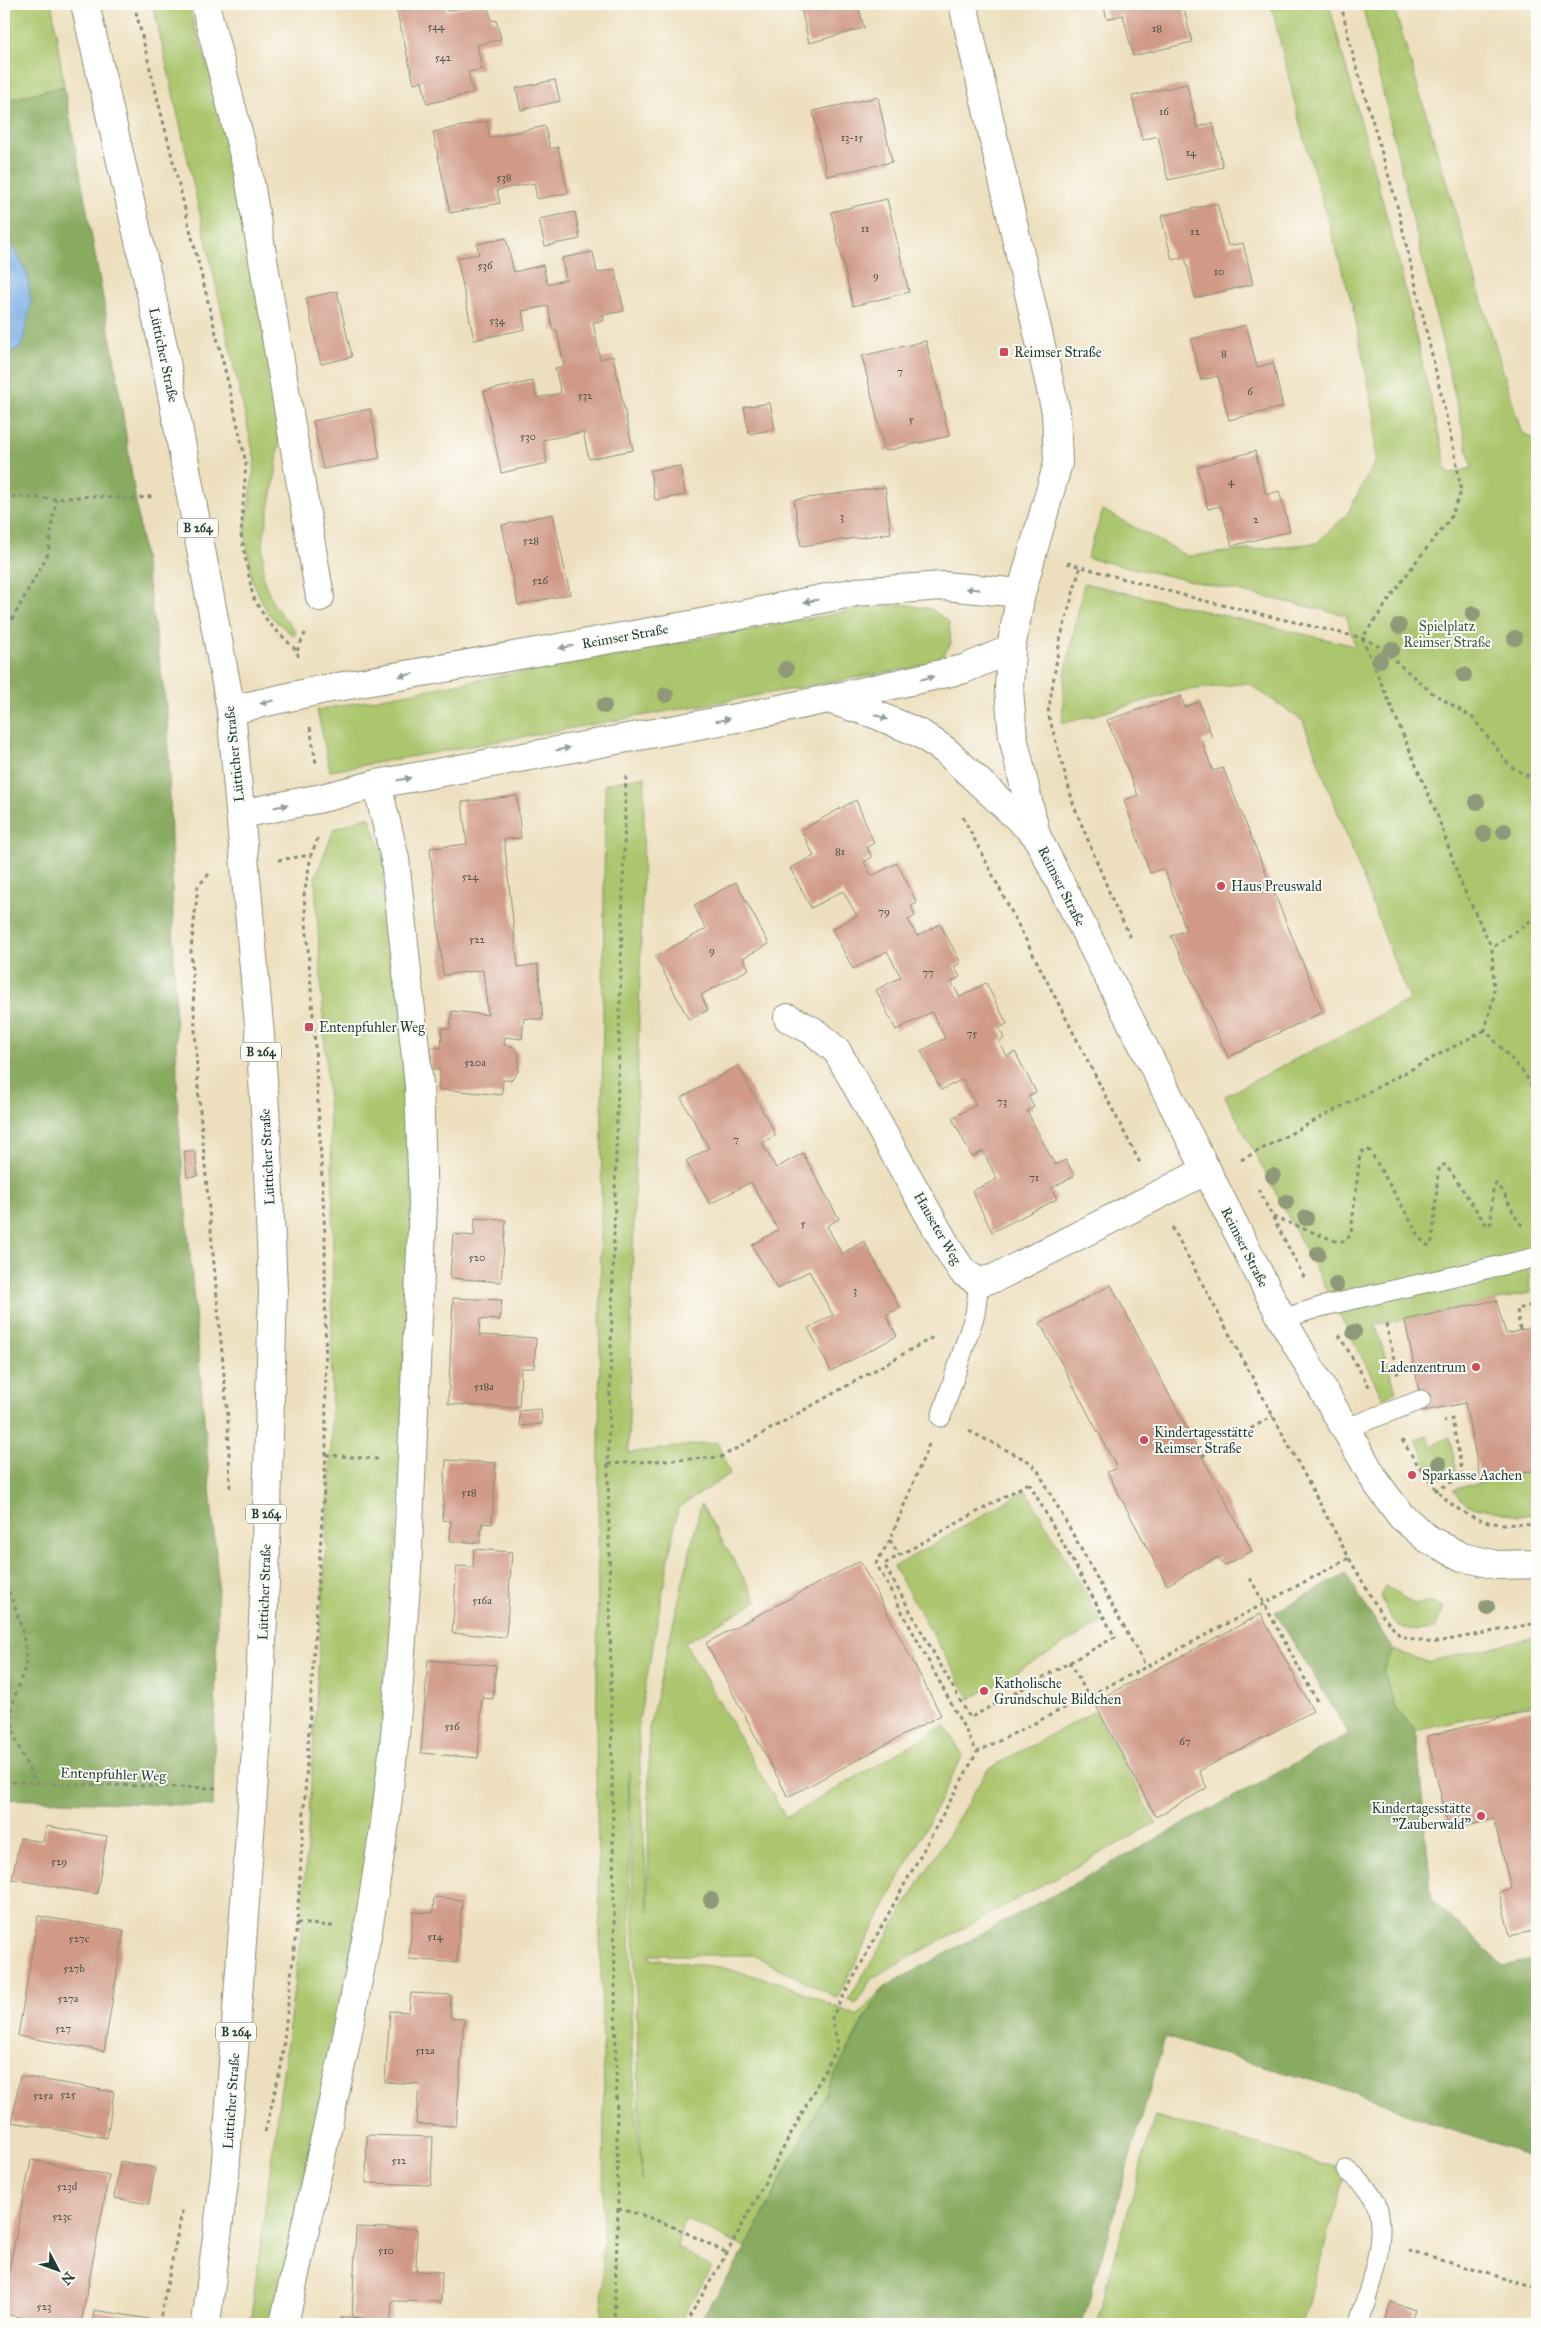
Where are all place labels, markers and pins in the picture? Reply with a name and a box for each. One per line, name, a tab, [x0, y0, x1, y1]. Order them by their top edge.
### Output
place label: Reimser Straße	[1014, 344, 1102, 361]
marker: Reimser Straße	[998, 346, 1010, 358]
place label: Haus Preuswald	[1231, 878, 1322, 895]
marker: Haus Preuswald	[1215, 880, 1227, 892]
place label: Entenpfuhler Weg	[319, 1019, 425, 1036]
marker: Entenpfuhler Weg	[303, 1021, 315, 1033]
place label: Ladenzentrum	[1380, 1359, 1466, 1376]
marker: Ladenzentrum	[1470, 1361, 1482, 1373]
place label: Kindertagesstätte Reimser Straße	[1154, 1424, 1254, 1457]
marker: Kindertagesstätte Reimser Straße	[1138, 1434, 1150, 1446]
place label: Sparkasse Aachen	[1422, 1467, 1522, 1484]
marker: Sparkasse Aachen	[1406, 1469, 1418, 1481]
place label: Katholische Grundschule Bildchen	[994, 1675, 1122, 1708]
marker: Katholische Grundschule Bildchen	[978, 1685, 990, 1697]
place label: Kindertagesstätte "Zauberwald"	[1371, 1800, 1471, 1833]
marker: Kindertagesstätte "Zauberwald"	[1475, 1810, 1487, 1822]

